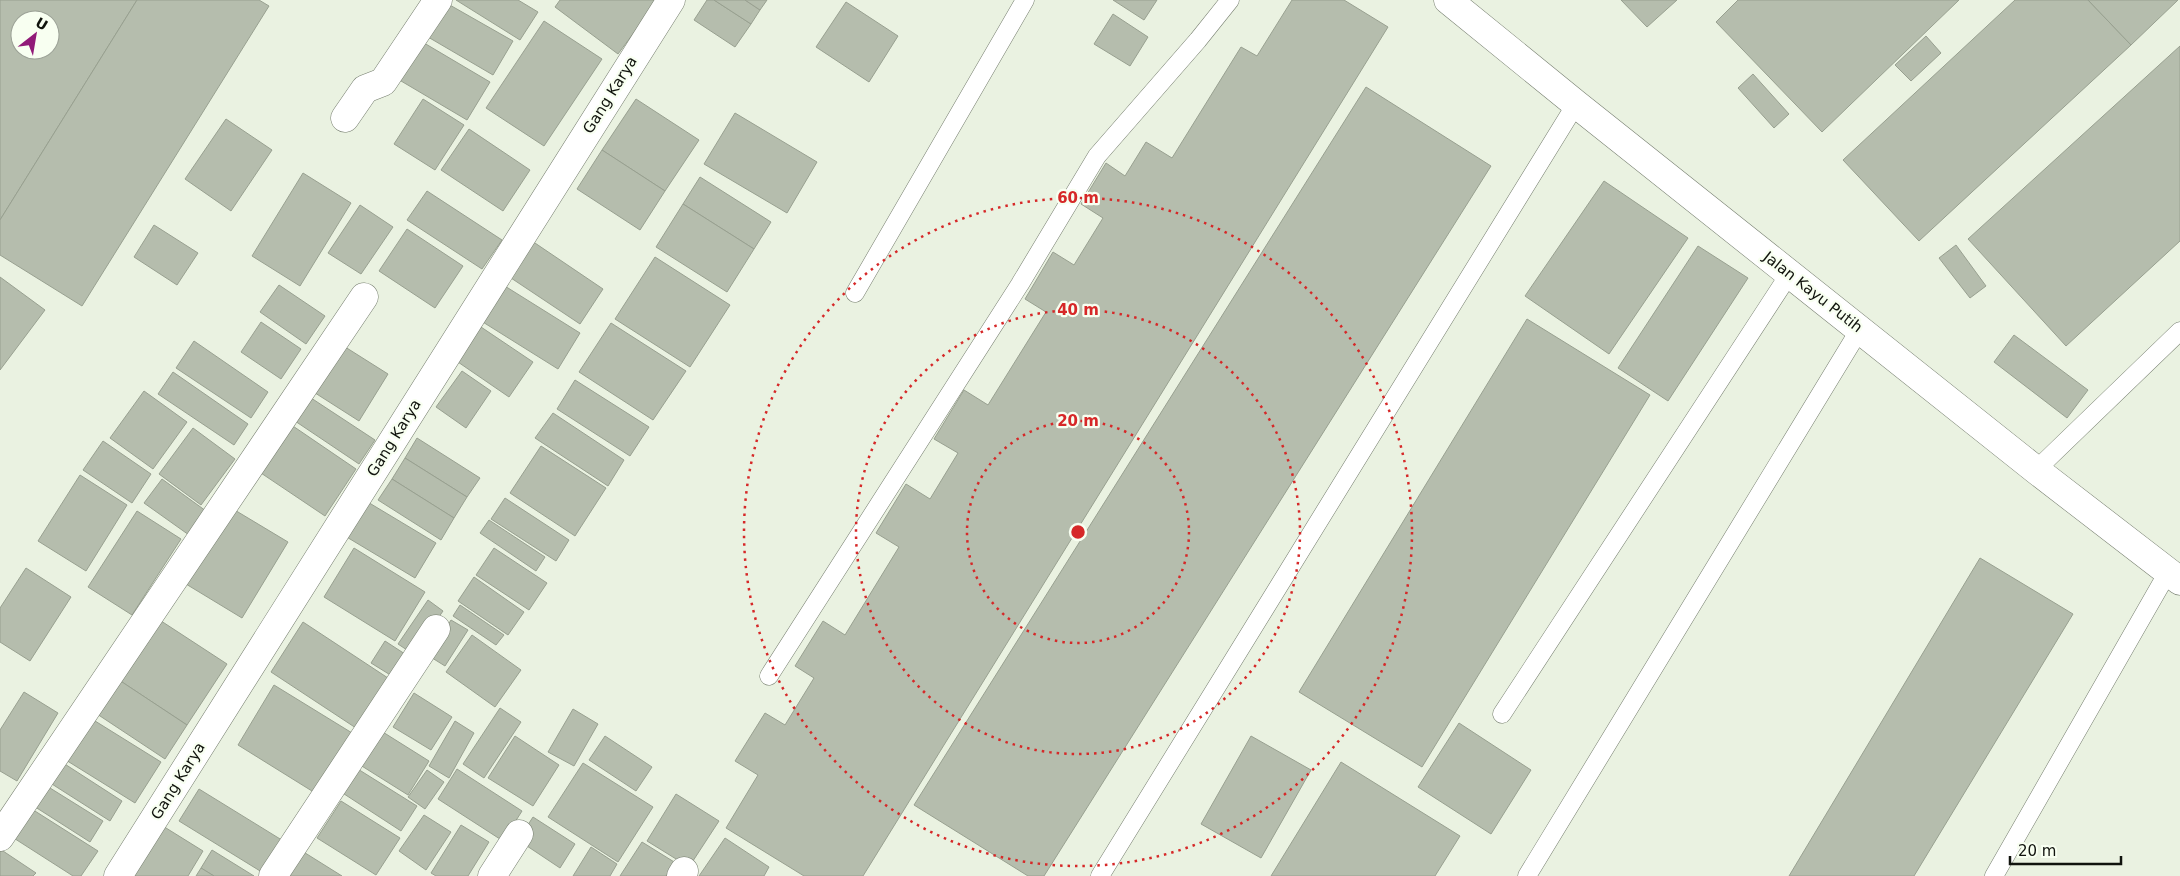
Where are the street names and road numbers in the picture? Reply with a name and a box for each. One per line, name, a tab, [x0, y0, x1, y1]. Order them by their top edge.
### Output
street label: Gang Karya	[579, 53, 641, 137]
street label: Jalan Kayu Putih	[1759, 247, 1866, 336]
street label: Gang Karya	[363, 396, 425, 480]
street label: Gang Karya	[147, 739, 209, 823]

